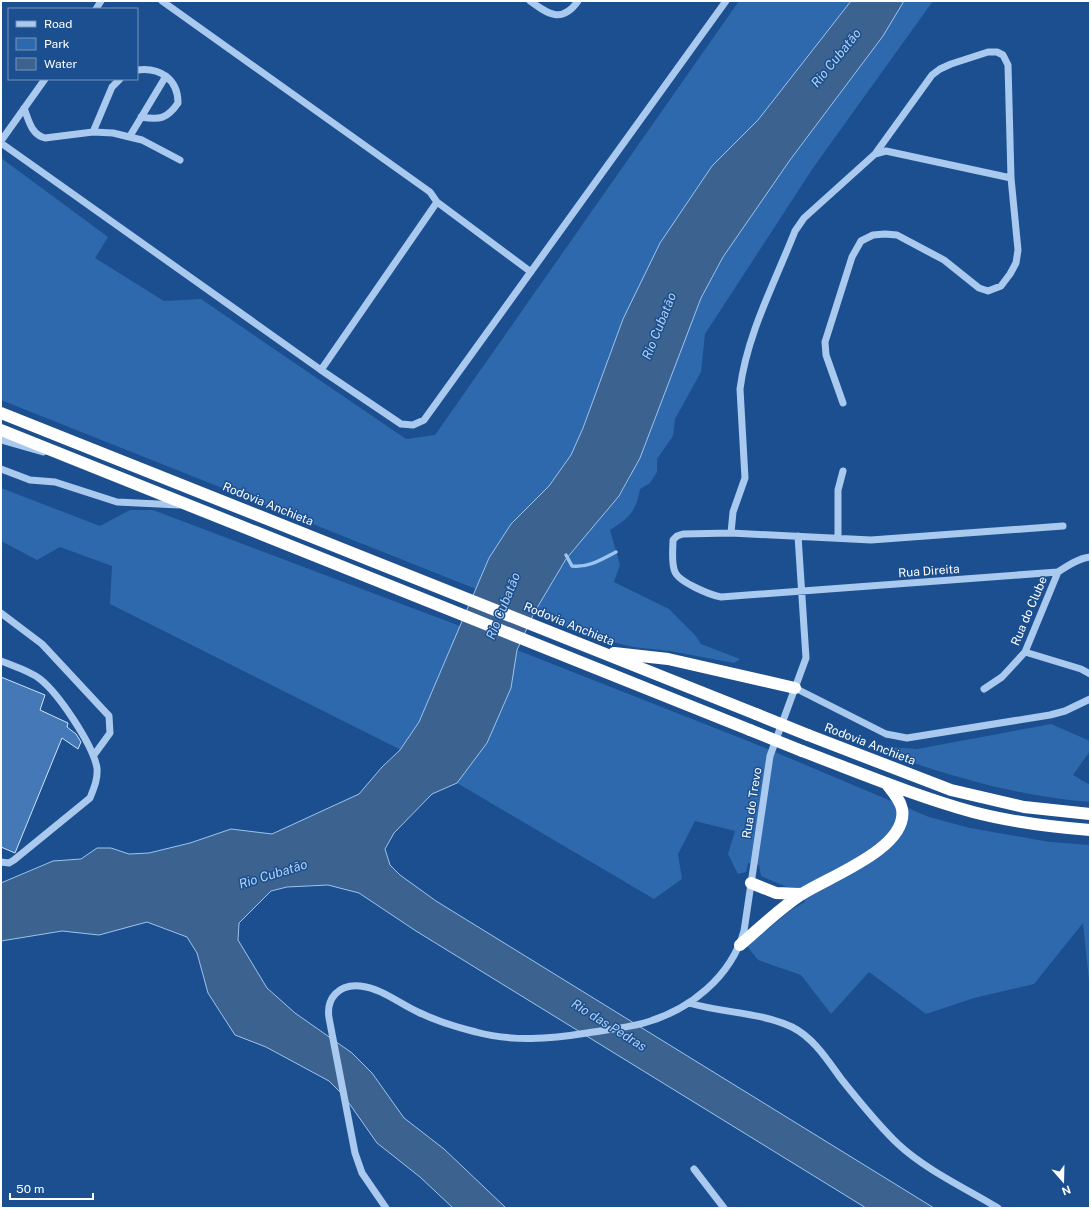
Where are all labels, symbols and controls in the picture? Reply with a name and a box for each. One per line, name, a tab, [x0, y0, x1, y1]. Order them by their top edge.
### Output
legend	[8, 8, 138, 80]
text: Road	[44, 17, 72, 31]
water label: Rio Cubatão	[808, 26, 864, 90]
text: Park	[44, 37, 70, 51]
text: Water	[44, 57, 78, 71]
water label: Rio Cubatão	[639, 290, 679, 362]
street label: Rodovia Anchieta	[221, 479, 315, 529]
street label: Rua Direita	[898, 562, 960, 580]
water label: Rio Cubatão	[483, 570, 523, 642]
street label: Rua do Clube	[1008, 574, 1050, 648]
street label: Rodovia Anchieta	[522, 599, 616, 649]
street label: Rodovia Anchieta	[822, 720, 918, 768]
street label: Rua do Trevo	[739, 766, 765, 840]
water label: Rio Cubatão	[237, 856, 309, 892]
water label: Rio das Pedras	[569, 996, 649, 1054]
north arrow	[1043, 1161, 1083, 1201]
scale bar	[10, 1175, 93, 1201]
text: 50 m	[16, 1182, 44, 1196]
text: N	[1060, 1183, 1073, 1198]

